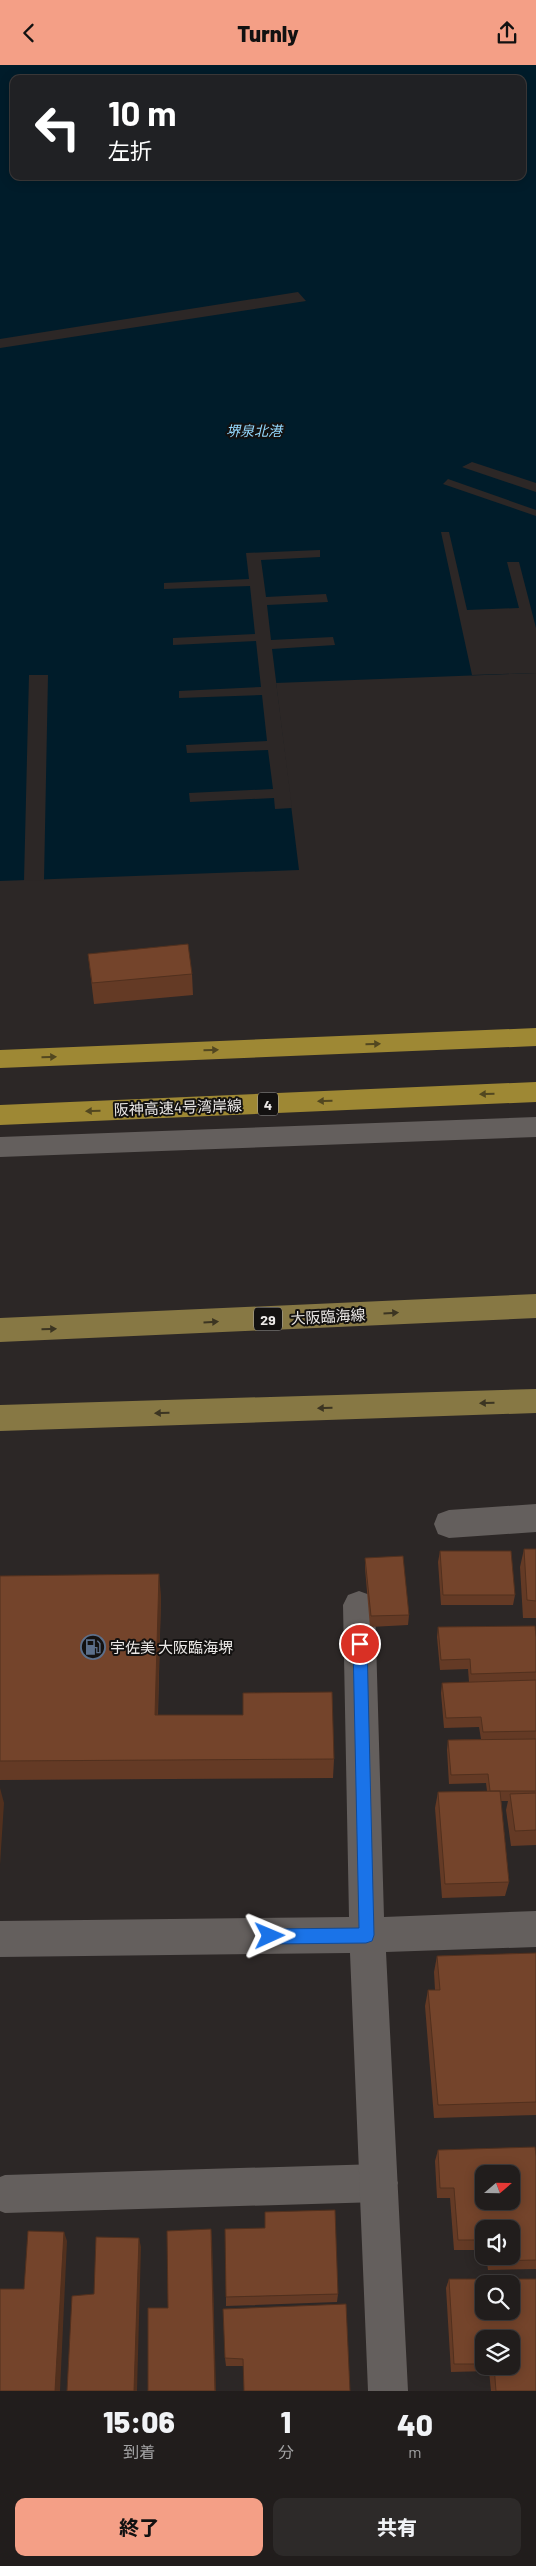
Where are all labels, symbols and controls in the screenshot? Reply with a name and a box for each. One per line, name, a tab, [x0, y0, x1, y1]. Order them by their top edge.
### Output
icon: back	[15, 19, 43, 47]
icon: share	[493, 19, 521, 47]
text: Turnly	[237, 20, 299, 46]
text: 10 m	[108, 91, 177, 133]
icon: left	[25, 95, 90, 160]
text: 左折	[108, 137, 152, 163]
water label: 堺泉北港	[226, 422, 284, 439]
one-way arrow	[366, 1039, 382, 1047]
one-way arrow	[203, 1046, 219, 1054]
one-way arrow	[41, 1053, 57, 1061]
one-way arrow	[479, 1091, 495, 1099]
road number: 4	[258, 1093, 278, 1115]
street label: 阪神高速4号湾岸線	[114, 1096, 242, 1118]
one-way arrow	[317, 1097, 333, 1105]
one-way arrow	[84, 1107, 100, 1115]
street label: 大阪臨海線	[290, 1305, 366, 1327]
road number: 29	[254, 1307, 282, 1331]
one-way arrow	[383, 1309, 399, 1317]
one-way arrow	[203, 1318, 219, 1326]
one-way arrow	[41, 1325, 57, 1333]
one-way arrow	[479, 1399, 495, 1407]
one-way arrow	[317, 1404, 333, 1412]
one-way arrow	[154, 1409, 170, 1417]
pin	[339, 1623, 381, 1665]
icon: arrive	[346, 1630, 374, 1658]
fuel station icon: 宇佐美 大阪臨海堺	[80, 1634, 106, 1660]
place label: 宇佐美 大阪臨海堺	[110, 1638, 233, 1656]
position arrow	[243, 1909, 295, 1961]
north arrow	[475, 2165, 520, 2210]
map controls	[475, 2165, 520, 2375]
button: sound	[475, 2220, 520, 2265]
button: search	[475, 2275, 520, 2320]
button: layers	[475, 2330, 520, 2375]
text: 15:06	[103, 2403, 175, 2439]
text: 1	[281, 2403, 291, 2439]
text: 40	[397, 2406, 433, 2442]
text: 到着	[123, 2442, 155, 2461]
text: 分	[278, 2442, 294, 2461]
text: m	[408, 2442, 422, 2461]
button: 終了	[15, 2498, 263, 2556]
button: 共有	[273, 2498, 521, 2556]

